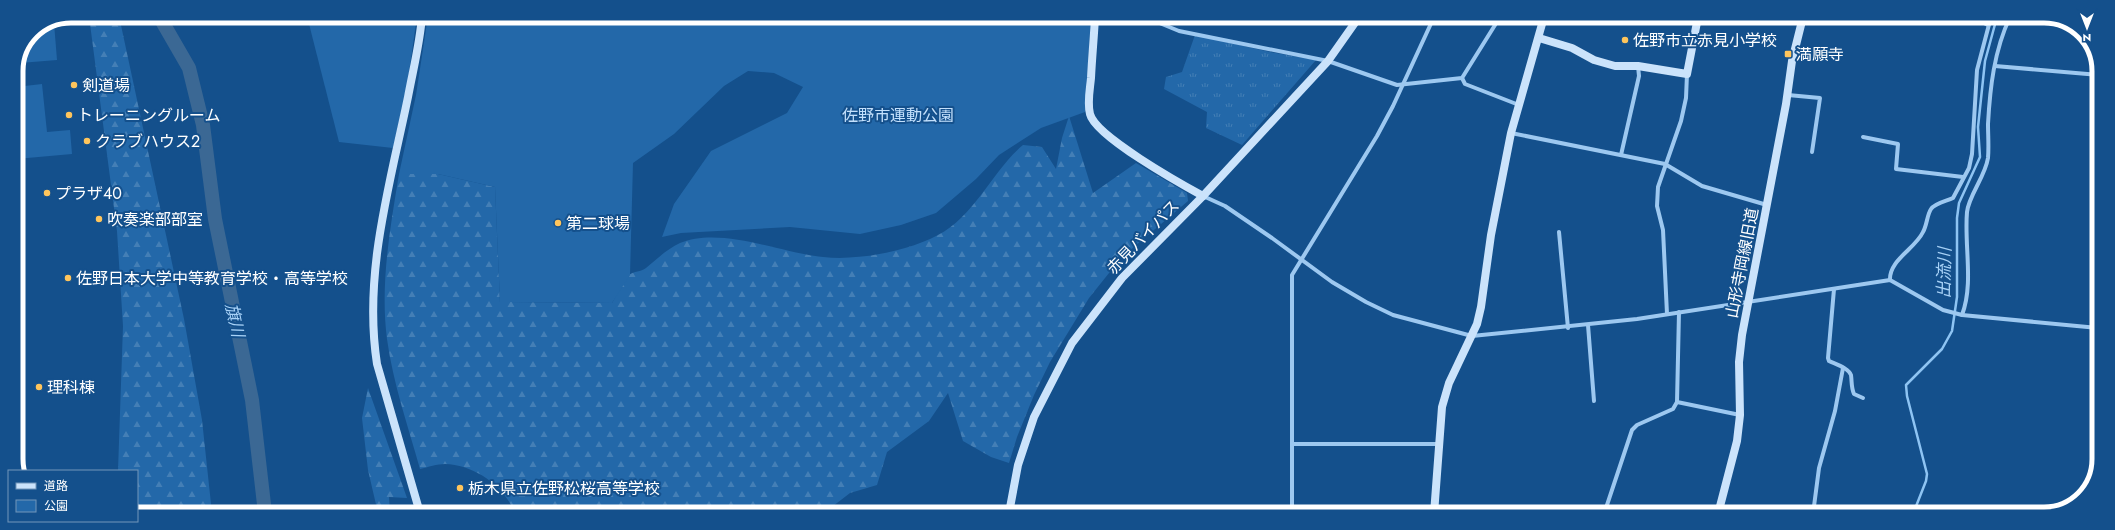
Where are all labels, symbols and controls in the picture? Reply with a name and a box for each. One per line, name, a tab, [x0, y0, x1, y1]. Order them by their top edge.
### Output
north arrow	[2067, 8, 2107, 48]
place label: 佐野市立赤見小学校	[1633, 29, 1777, 52]
text: N	[2083, 30, 2091, 46]
marker: 佐野市立赤見小学校	[1620, 35, 1630, 45]
place label: 満願寺	[1796, 43, 1844, 66]
marker: 満願寺	[1783, 49, 1793, 59]
place label: 剣道場	[82, 74, 130, 97]
marker: 剣道場	[69, 80, 79, 90]
place label: トレーニングルーム	[77, 104, 221, 127]
park label: 佐野市運動公園	[842, 104, 954, 127]
marker: トレーニングルーム	[64, 110, 74, 120]
place label: クラブハウス2	[95, 130, 200, 153]
marker: クラブハウス2	[82, 136, 92, 146]
place label: プラザ40	[55, 182, 122, 205]
marker: プラザ40	[42, 188, 52, 198]
street label: 赤見バイパス	[1101, 195, 1185, 279]
street label: 山形寺岡線旧道	[1720, 206, 1764, 320]
place label: 吹奏楽部部室	[107, 208, 203, 231]
place label: 第二球場	[566, 212, 630, 235]
marker: 吹奏楽部部室	[94, 214, 104, 224]
marker: 第二球場	[553, 218, 563, 228]
water label: 出流川	[1932, 245, 1956, 299]
place label: 佐野日本大学中等教育学校・高等学校	[76, 267, 348, 290]
marker: 佐野日本大学中等教育学校・高等学校	[63, 273, 73, 283]
water label: 旗川	[220, 301, 251, 341]
place label: 理科棟	[47, 376, 95, 399]
marker: 理科棟	[34, 382, 44, 392]
legend	[8, 470, 138, 522]
text: 道路	[44, 477, 68, 495]
place label: 栃木県立佐野松桜高等学校	[468, 477, 660, 500]
marker: 栃木県立佐野松桜高等学校	[455, 483, 465, 493]
text: 公園	[44, 497, 68, 515]

